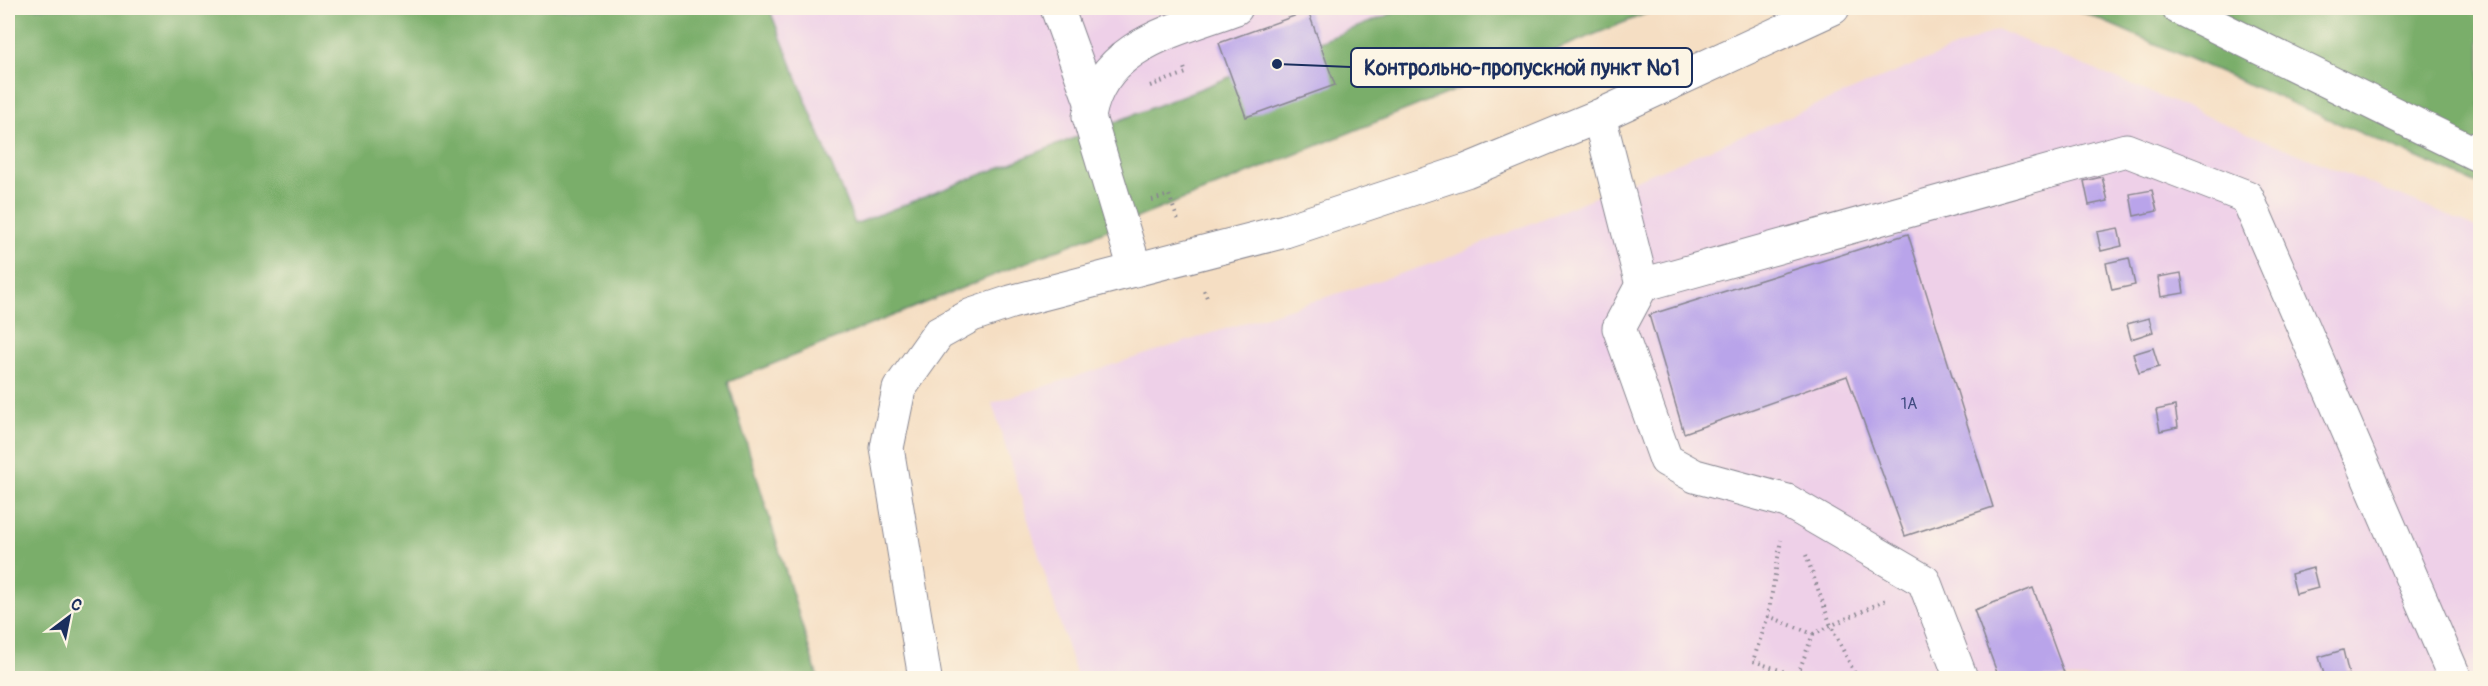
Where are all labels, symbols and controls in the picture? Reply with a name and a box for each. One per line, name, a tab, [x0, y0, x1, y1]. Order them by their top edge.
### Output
callout: Контрольно-пропускной пункт №1	[1351, 48, 1692, 87]
text: Контрольно-пропускной пункт №1	[1364, 55, 1680, 82]
house number: 1А	[1901, 394, 1917, 414]
north arrow	[39, 587, 99, 647]
text: С	[67, 594, 86, 616]

